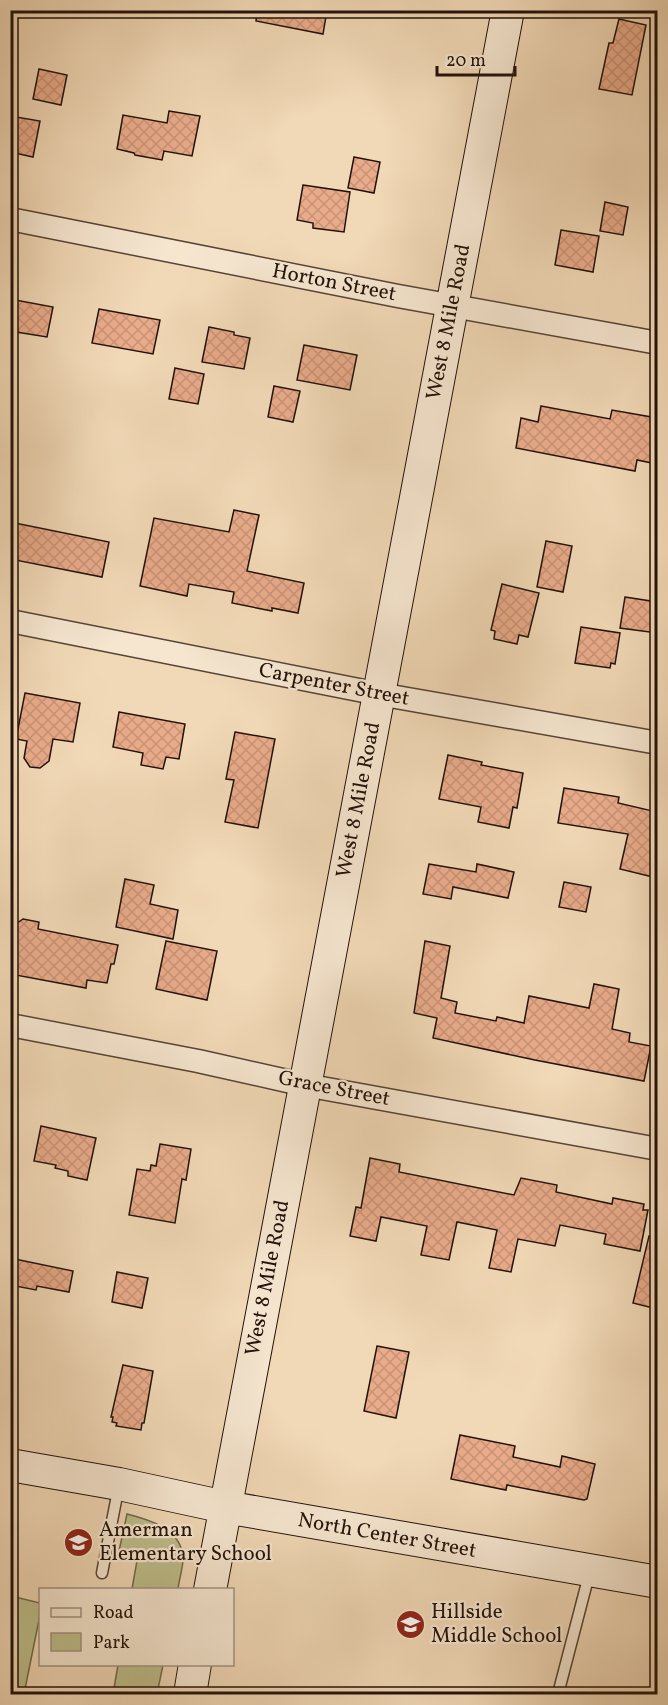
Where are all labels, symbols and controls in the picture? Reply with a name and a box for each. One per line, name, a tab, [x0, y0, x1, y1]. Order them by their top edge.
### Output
scale bar	[437, 39, 515, 77]
text: 20 m	[446, 49, 486, 74]
street label: West 8 Mile Road	[420, 241, 478, 403]
street label: Horton Street	[269, 257, 399, 309]
street label: Carpenter Street	[256, 656, 412, 714]
street label: West 8 Mile Road	[330, 719, 388, 881]
street label: Grace Street	[276, 1064, 392, 1114]
street label: West 8 Mile Road	[239, 1197, 297, 1359]
street label: North Center Street	[295, 1506, 479, 1566]
place label: Amerman Elementary School	[99, 1516, 272, 1569]
school or university icon: Amerman Elementary School	[62, 1526, 94, 1558]
legend	[39, 1588, 234, 1666]
place label: Hillside Middle School	[431, 1598, 562, 1651]
text: Road	[93, 1601, 134, 1626]
school or university icon: Hillside Middle School	[394, 1608, 426, 1640]
text: Park	[93, 1631, 130, 1656]

